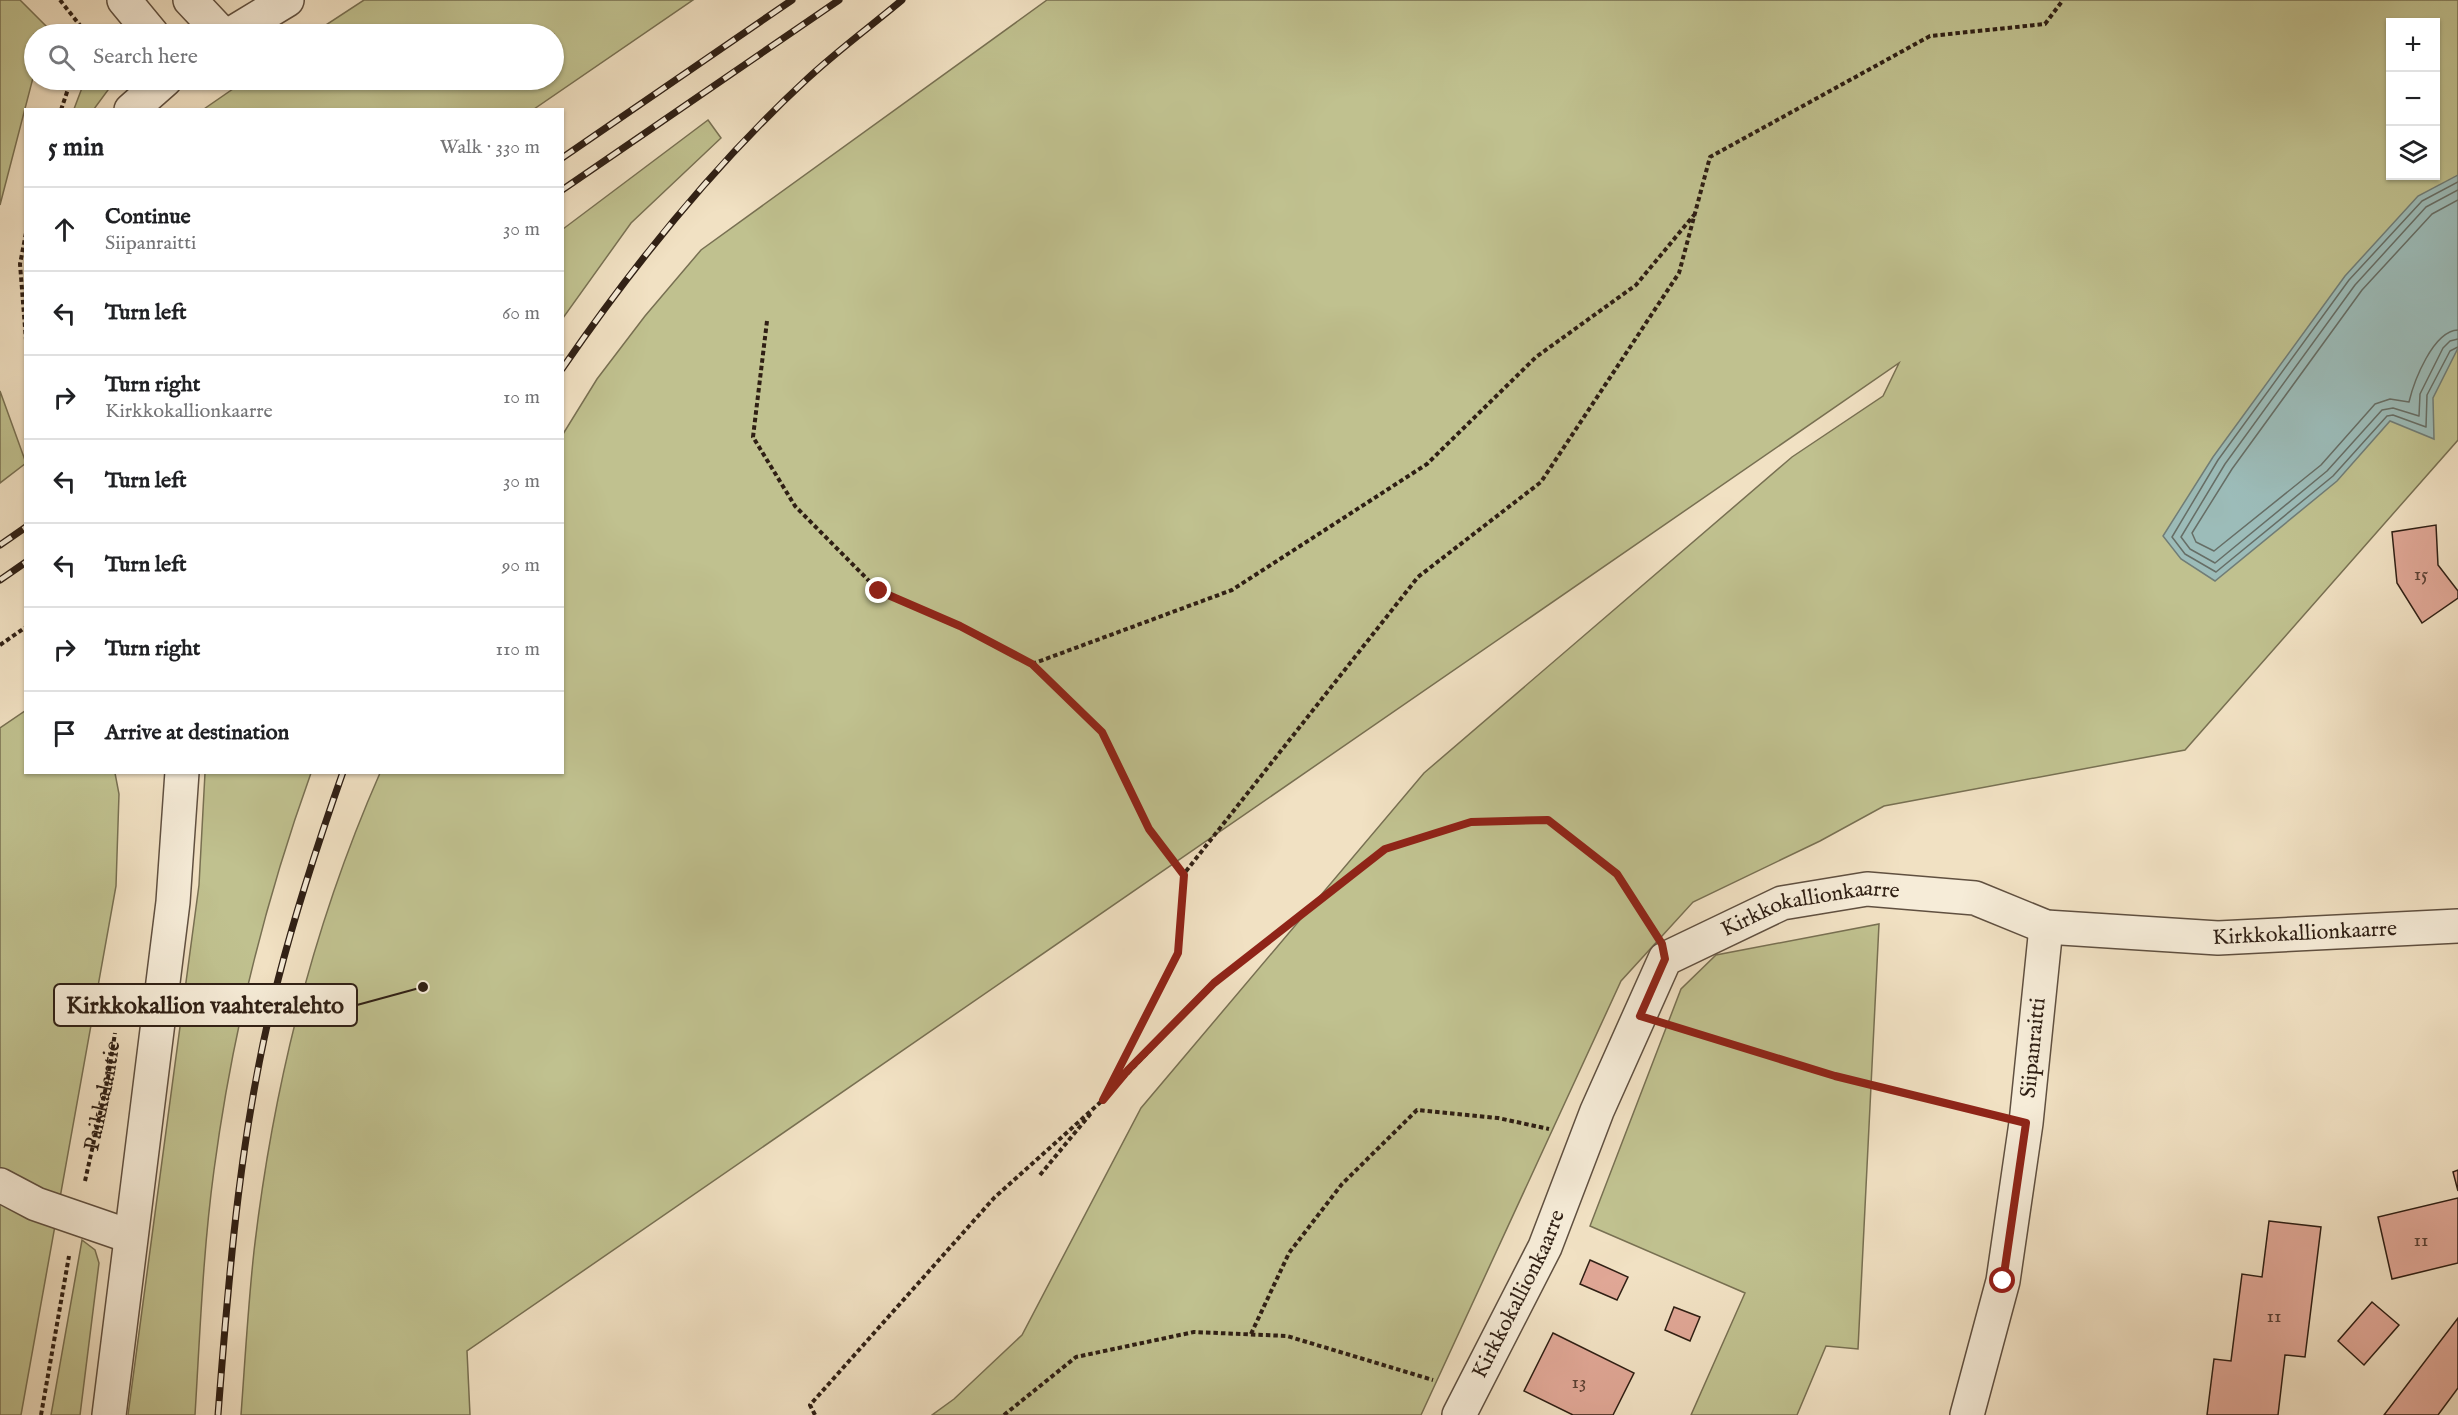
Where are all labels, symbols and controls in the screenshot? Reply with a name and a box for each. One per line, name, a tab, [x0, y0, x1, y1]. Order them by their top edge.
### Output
map controls	[2386, 18, 2440, 180]
button: +	[2386, 18, 2440, 72]
search box	[24, 24, 564, 90]
icon: search	[45, 41, 78, 74]
text: Search here	[93, 43, 198, 71]
button: −	[2386, 72, 2440, 126]
button: layers	[2386, 126, 2440, 180]
text: 5 min	[48, 131, 104, 164]
text: Walk · 330 m	[440, 135, 540, 160]
text: Continue	[105, 203, 191, 231]
icon: ahead	[48, 213, 81, 246]
text: 30 m	[503, 217, 540, 242]
text: Siipanraitti	[105, 231, 196, 256]
icon: left	[48, 297, 81, 330]
text: Turn left	[105, 299, 187, 327]
text: 60 m	[502, 301, 540, 326]
text: Turn right	[105, 371, 200, 399]
icon: right	[48, 381, 81, 414]
text: 10 m	[503, 385, 540, 410]
text: Kirkkokallionkaarre	[105, 399, 273, 424]
icon: left	[48, 465, 81, 498]
text: Turn left	[105, 467, 187, 495]
text: 30 m	[503, 469, 540, 494]
icon: left	[48, 549, 81, 582]
text: Turn left	[105, 551, 187, 579]
text: 90 m	[502, 553, 540, 578]
house number: 15	[2414, 562, 2428, 587]
route end	[865, 577, 891, 603]
icon: right	[48, 633, 81, 666]
text: Turn right	[105, 635, 200, 663]
text: 110 m	[496, 637, 540, 662]
icon: arrive	[48, 717, 81, 750]
text: Arrive at destination	[105, 719, 289, 747]
street label: Kirkkokallionkaarre	[1717, 875, 1901, 944]
street label: Kirkkokallionkaarre	[2212, 915, 2398, 952]
callout: Kirkkokallion vaahteralehto	[54, 984, 357, 1026]
text: Kirkkokallion vaahteralehto	[66, 991, 344, 1022]
street label: Siipanraitti	[2015, 996, 2053, 1099]
street label: Paikkalantie	[78, 1039, 128, 1154]
street label: Kirkkokallionkaarre	[1466, 1206, 1572, 1383]
house number: 11	[2414, 1228, 2428, 1253]
route start	[1989, 1267, 2015, 1293]
house number: 11	[2267, 1304, 2281, 1329]
house number: 13	[1572, 1370, 1586, 1395]

